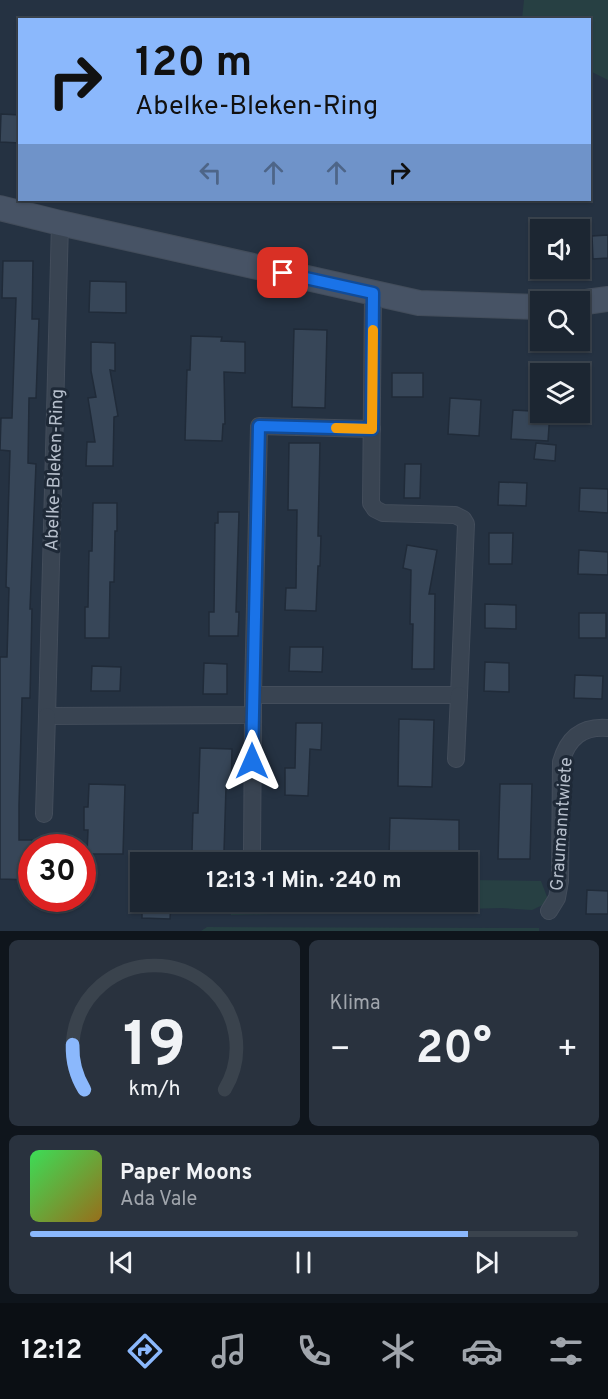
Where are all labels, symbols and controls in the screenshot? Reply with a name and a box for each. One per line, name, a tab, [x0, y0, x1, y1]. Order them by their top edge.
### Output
text: 120 m	[135, 38, 252, 91]
icon: right	[36, 42, 114, 120]
text: Abelke-Bleken-Ring	[135, 90, 378, 124]
icon: left	[194, 156, 227, 189]
icon: ahead	[257, 156, 290, 189]
icon: ahead	[320, 156, 353, 189]
icon: right	[383, 156, 416, 189]
map controls	[530, 219, 590, 423]
button: sound	[530, 219, 590, 279]
pin	[257, 247, 308, 298]
icon: arrive	[266, 256, 299, 289]
button: search	[530, 291, 590, 351]
button: layers	[530, 363, 590, 423]
street label: Abelke-Bleken-Ring	[41, 389, 70, 551]
position arrow	[220, 729, 284, 793]
street label: Graumanntwiete	[546, 757, 579, 892]
speed limit sign: 30	[18, 834, 96, 912]
text: 12:13 · 1 Min. · 240 m	[206, 868, 402, 895]
text: Klima	[330, 991, 381, 1017]
text: 19	[123, 1009, 186, 1088]
text: 20°	[416, 1022, 492, 1079]
text: −	[330, 1030, 351, 1072]
text: +	[557, 1030, 578, 1072]
text: km/h	[128, 1076, 180, 1103]
text: Paper Moons	[120, 1160, 252, 1187]
text: Ada Vale	[120, 1187, 197, 1213]
icon: previous	[105, 1246, 138, 1279]
icon: pause	[287, 1246, 320, 1279]
icon: next	[470, 1246, 503, 1279]
icon: directions	[124, 1330, 166, 1372]
icon: music	[208, 1330, 250, 1372]
icon: phone	[293, 1330, 335, 1372]
icon: climate	[377, 1330, 419, 1372]
icon: car	[461, 1330, 503, 1372]
icon: filters	[545, 1330, 587, 1372]
text: 12:12	[21, 1334, 82, 1368]

